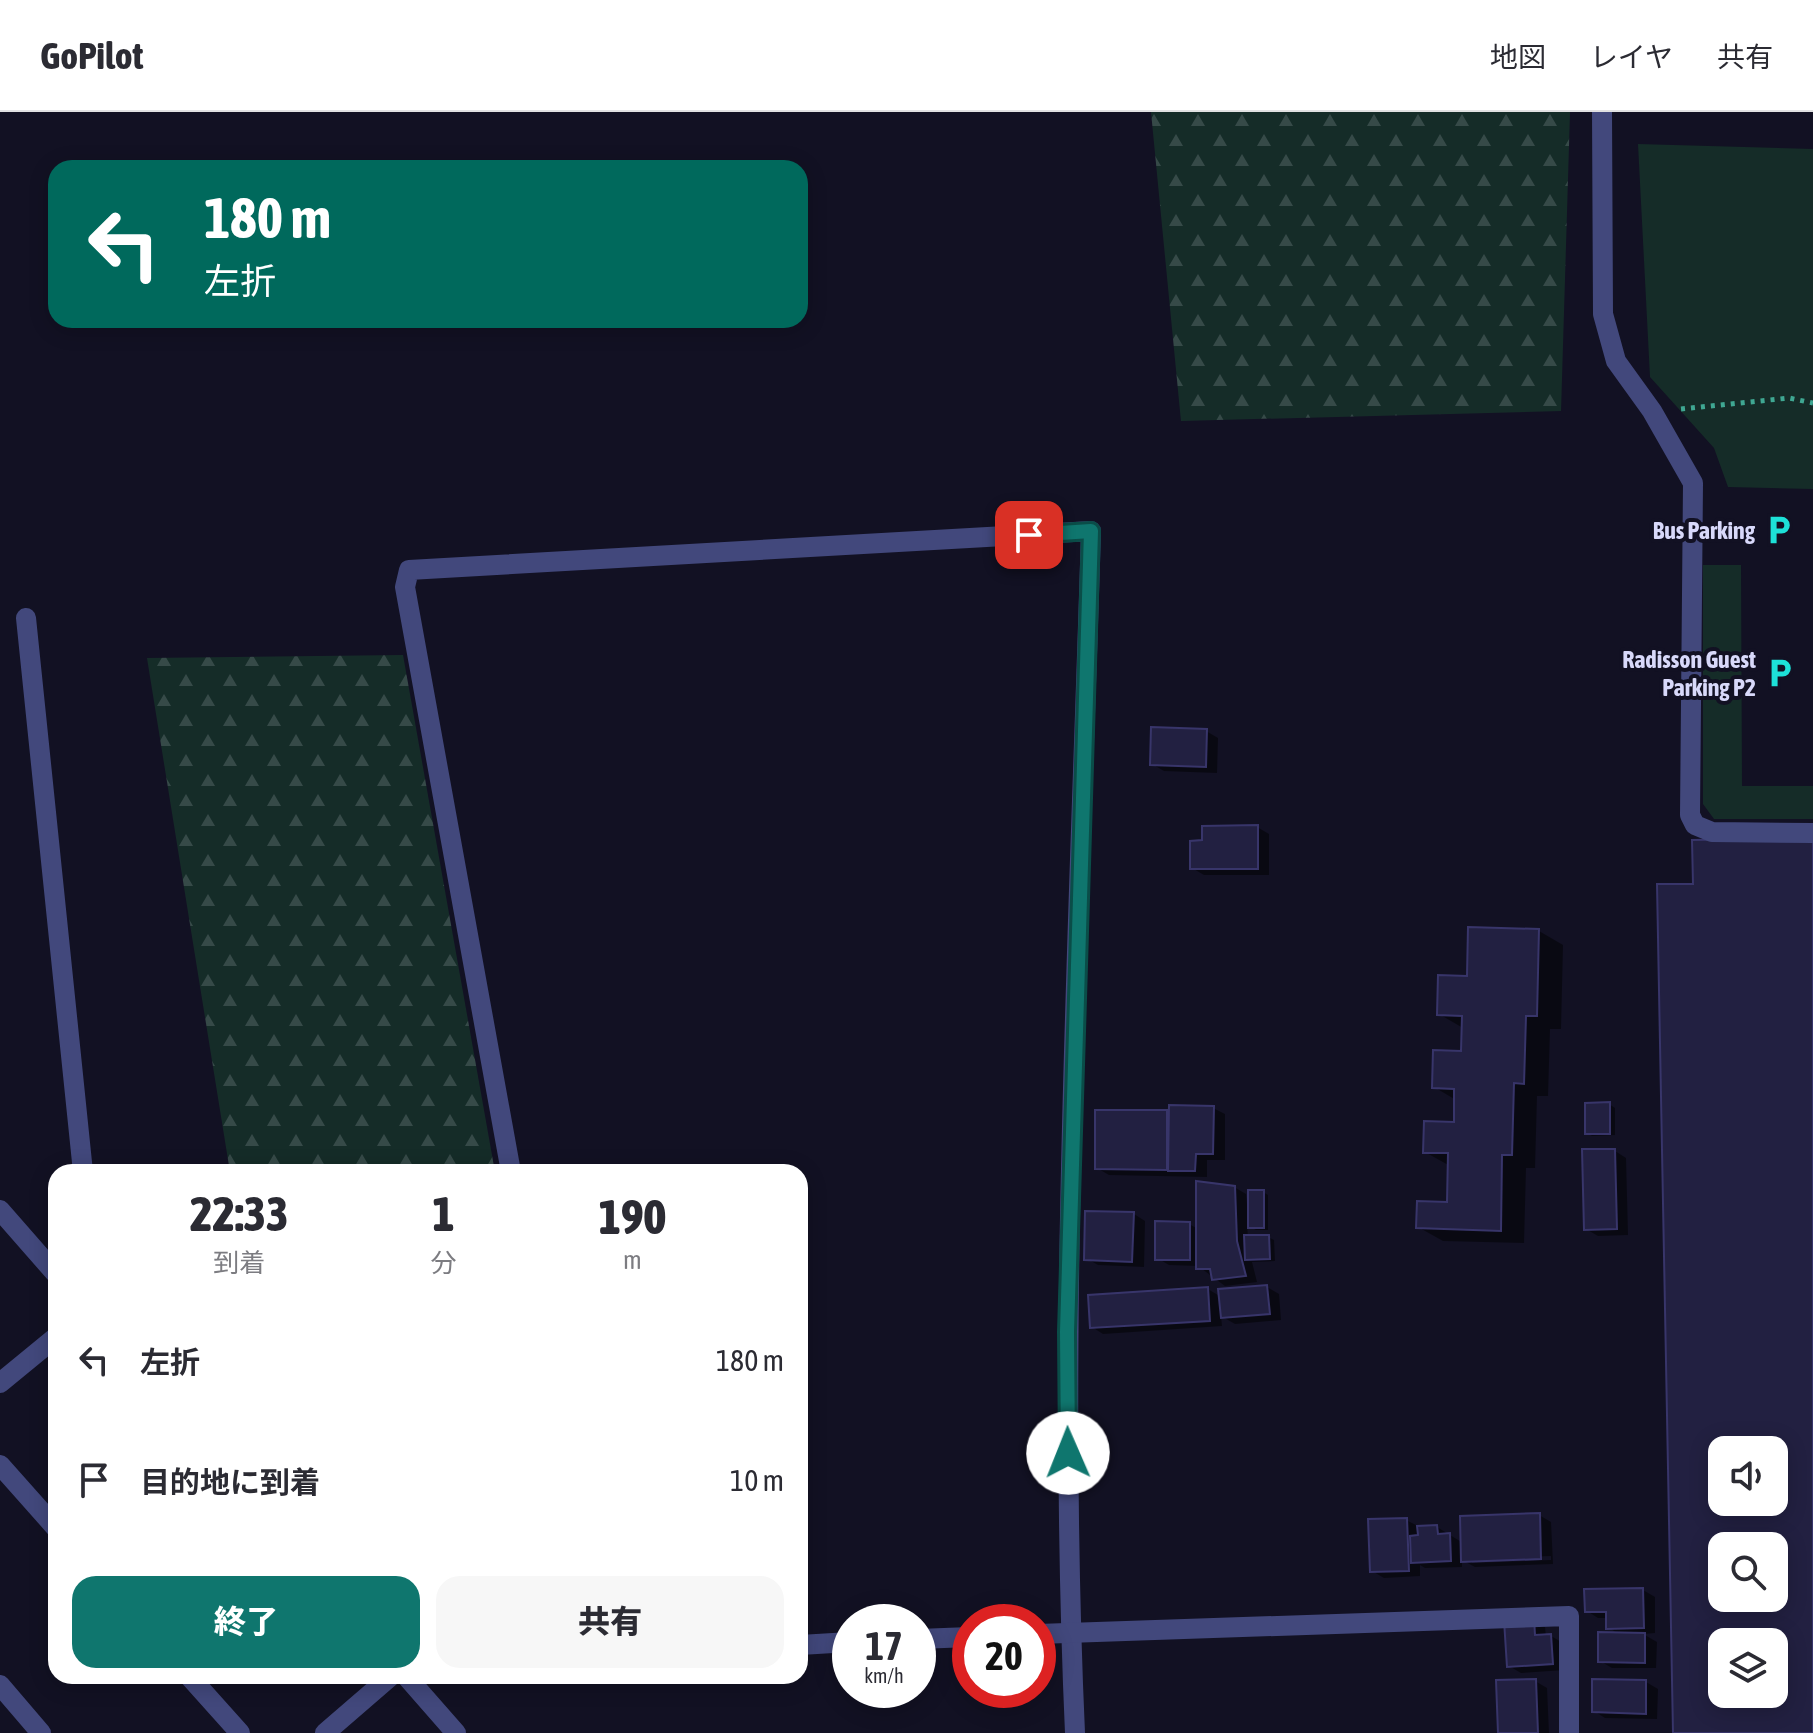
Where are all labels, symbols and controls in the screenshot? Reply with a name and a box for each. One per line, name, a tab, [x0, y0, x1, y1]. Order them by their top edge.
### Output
text: GoPilot	[40, 34, 143, 77]
text: 地図	[1490, 41, 1546, 73]
text: レイヤ	[1590, 41, 1673, 73]
text: 共有	[1717, 41, 1773, 73]
text: 180 m	[204, 186, 331, 250]
icon: left	[72, 192, 176, 296]
text: 左折	[204, 260, 276, 302]
pin	[995, 501, 1063, 569]
icon: arrive	[1007, 513, 1051, 557]
parking icon: Bus Parking	[1762, 513, 1796, 547]
place label: Bus Parking	[1653, 517, 1756, 544]
place label: Radisson Guest Parking P2	[1622, 646, 1756, 701]
parking icon: Radisson Guest Parking P2	[1763, 656, 1797, 690]
text: 22:33	[190, 1186, 289, 1241]
text: 1	[432, 1186, 455, 1241]
text: 190	[598, 1189, 666, 1244]
text: m	[623, 1245, 642, 1275]
text: 到着	[213, 1248, 265, 1278]
text: 分	[431, 1248, 457, 1278]
icon: left	[72, 1338, 116, 1382]
text: 180 m	[716, 1343, 784, 1377]
text: 左折	[140, 1345, 200, 1379]
position arrow	[1026, 1411, 1110, 1495]
map controls	[1708, 1436, 1788, 1708]
button: sound	[1708, 1436, 1788, 1516]
icon: arrive	[72, 1458, 116, 1502]
text: 10 m	[730, 1463, 784, 1497]
text: 目的地に到着	[140, 1465, 320, 1499]
button: search	[1708, 1532, 1788, 1612]
button: 終了	[72, 1576, 420, 1668]
button: 共有	[436, 1576, 784, 1668]
speed limit sign: 20	[952, 1604, 1056, 1708]
text: 17	[865, 1623, 903, 1668]
button: layers	[1708, 1628, 1788, 1708]
text: km/h	[864, 1664, 904, 1687]

